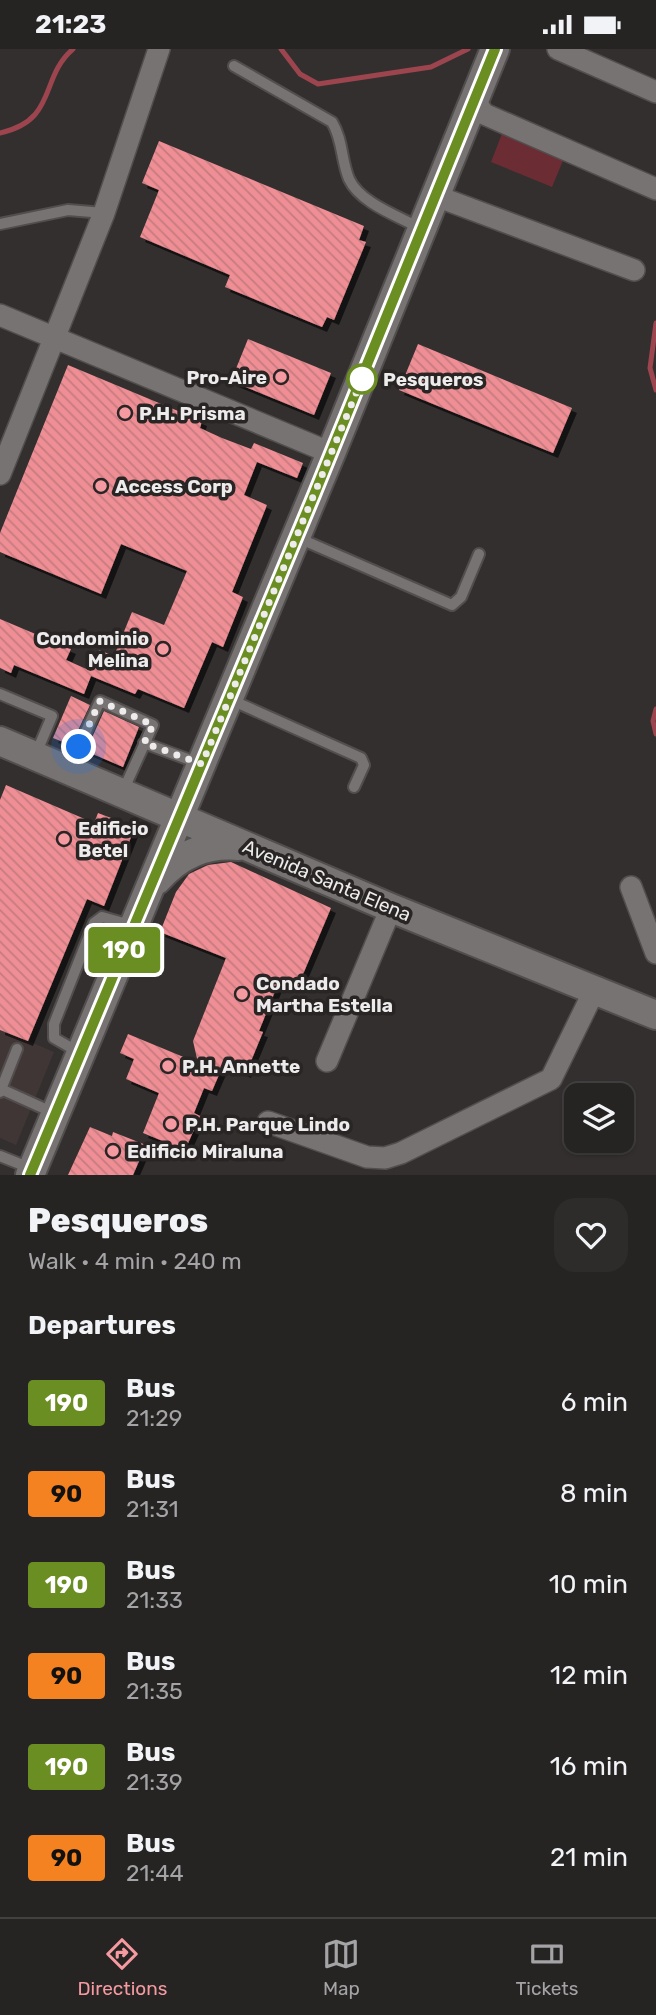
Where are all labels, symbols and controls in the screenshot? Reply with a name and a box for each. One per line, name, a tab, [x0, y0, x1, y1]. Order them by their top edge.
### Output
text: 21:23	[35, 9, 106, 40]
marker: Pesqueros	[347, 364, 377, 394]
place label: Pro-Aire	[186, 366, 267, 389]
place label: Pesqueros	[383, 368, 484, 391]
marker: Pro-Aire	[273, 369, 289, 385]
place label: P.H. Prisma	[139, 402, 246, 425]
marker: P.H. Prisma	[117, 405, 133, 421]
place label: Access Corp	[115, 475, 233, 498]
marker: Access Corp	[93, 478, 109, 494]
place label: Condominio Melina	[36, 627, 149, 672]
marker: Condominio Melina	[155, 641, 171, 657]
your location	[61, 729, 96, 764]
place label: Edificio Betel	[78, 817, 149, 862]
marker: Edificio Betel	[56, 831, 72, 847]
street label: Avenida Santa Elena	[239, 835, 414, 926]
line badge: 190	[84, 927, 164, 973]
text: 190	[102, 936, 146, 964]
place label: Condado Martha Estella	[256, 972, 393, 1017]
marker: Condado Martha Estella	[234, 986, 250, 1002]
place label: P.H. Annette	[182, 1055, 300, 1078]
marker: P.H. Annette	[160, 1058, 176, 1074]
map controls	[564, 1083, 634, 1153]
button: layers	[564, 1083, 634, 1153]
place label: P.H. Parque Lindo	[185, 1113, 350, 1136]
marker: P.H. Parque Lindo	[163, 1116, 179, 1132]
place label: Edificio Miraluna	[127, 1140, 284, 1163]
marker: Edificio Miraluna	[105, 1143, 121, 1159]
button: heart	[554, 1198, 628, 1272]
text: Pesqueros	[28, 1201, 208, 1240]
text: Walk · 4 min · 240 m	[28, 1247, 242, 1275]
text: Departures	[28, 1310, 176, 1341]
text: Bus	[126, 1373, 175, 1404]
text: 6 min	[561, 1387, 628, 1418]
text: 190	[45, 1389, 88, 1417]
text: 21:29	[126, 1404, 182, 1432]
text: Bus	[126, 1464, 175, 1495]
text: 8 min	[560, 1478, 628, 1509]
text: 90	[51, 1480, 82, 1508]
text: 21:31	[126, 1495, 178, 1523]
text: Bus	[126, 1555, 175, 1586]
text: 10 min	[549, 1569, 628, 1600]
text: 190	[45, 1571, 88, 1599]
text: 21:33	[126, 1586, 183, 1614]
text: Bus	[126, 1646, 175, 1677]
text: 12 min	[550, 1660, 628, 1691]
text: 90	[51, 1662, 82, 1690]
text: 21:35	[126, 1677, 183, 1705]
text: Bus	[126, 1737, 175, 1768]
text: 16 min	[550, 1751, 628, 1782]
text: 190	[45, 1753, 88, 1781]
text: 21:39	[126, 1768, 183, 1796]
text: Bus	[126, 1828, 175, 1859]
text: 21 min	[550, 1842, 628, 1873]
text: 90	[51, 1844, 82, 1872]
text: 21:44	[126, 1859, 184, 1887]
tab: Directions	[77, 1935, 167, 2000]
tab: Map	[322, 1935, 360, 2000]
tab: Tickets	[515, 1935, 579, 2000]

